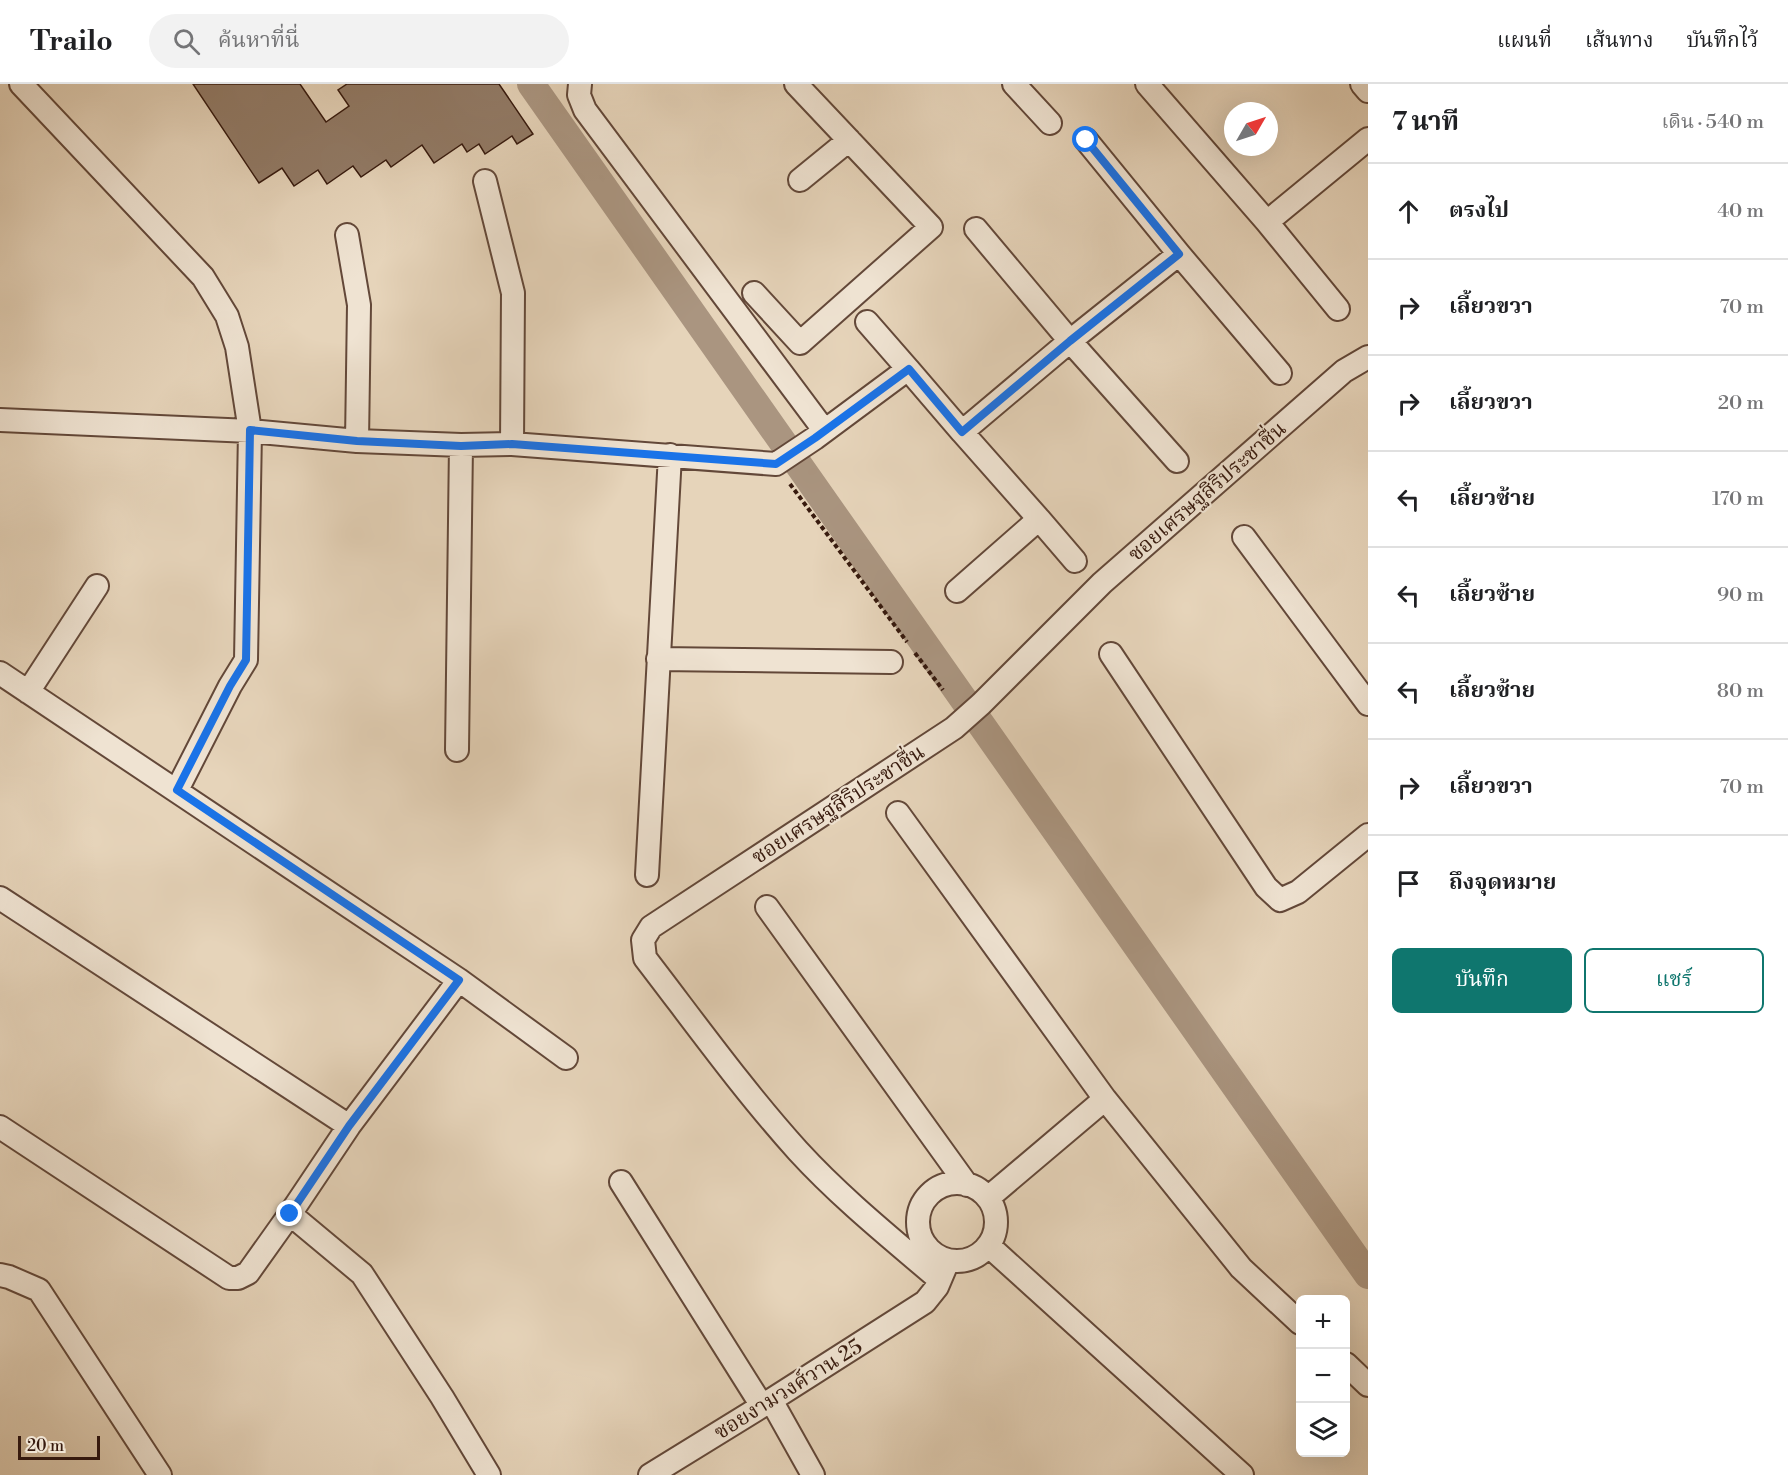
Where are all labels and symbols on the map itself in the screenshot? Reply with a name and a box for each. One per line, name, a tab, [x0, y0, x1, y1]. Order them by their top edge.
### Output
north arrow	[1224, 102, 1278, 156]
route start	[1072, 126, 1098, 152]
street label: ซอยเศรษฐสิริประชาชื่น	[1121, 413, 1292, 568]
street label: ซอยเศรษฐสิริประชาชื่น	[745, 736, 930, 871]
route end	[276, 1200, 302, 1226]
street label: ซอยงามวงศ์วาน 25	[709, 1333, 868, 1446]
scale bar	[18, 1433, 100, 1460]

